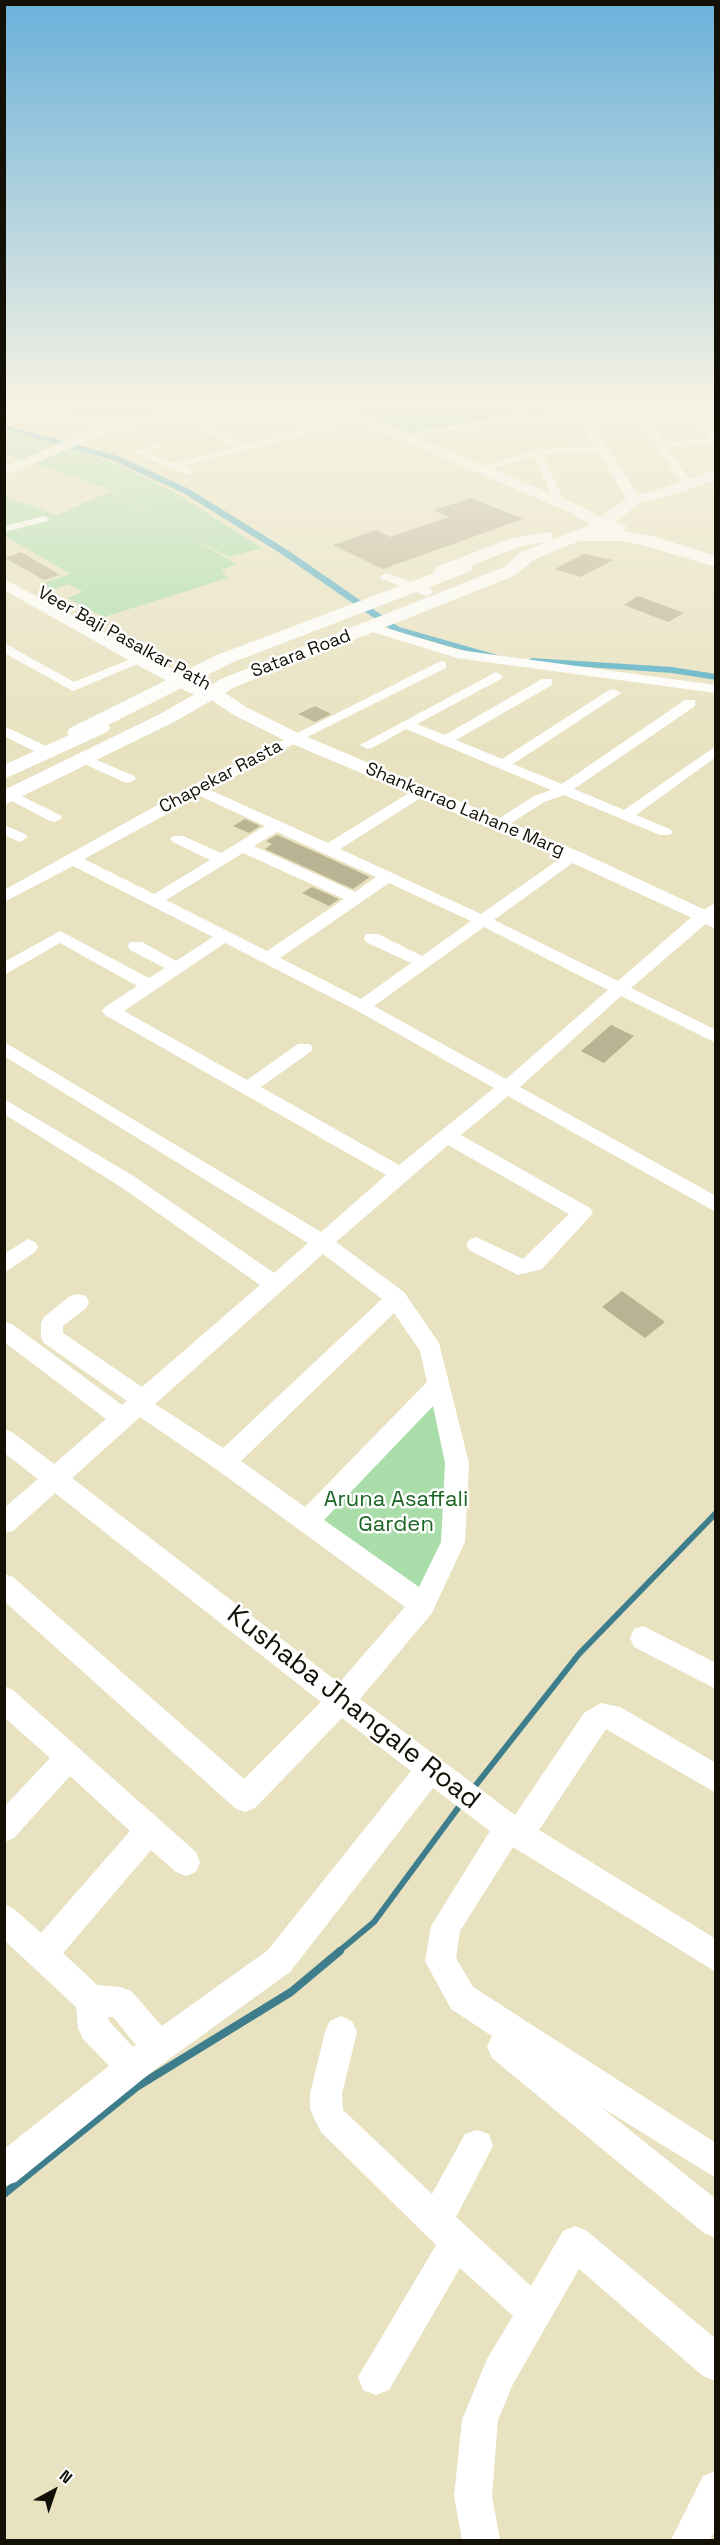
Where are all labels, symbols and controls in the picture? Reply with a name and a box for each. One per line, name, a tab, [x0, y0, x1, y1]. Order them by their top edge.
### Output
street label: Veer Baji Pasalkar Path	[34, 582, 214, 696]
street label: Satara Road	[248, 625, 354, 683]
street label: Chapekar Rasta	[156, 736, 286, 818]
street label: Shankarrao Lahane Marg	[362, 758, 568, 862]
park label: Aruna Asaffali Garden	[324, 1487, 468, 1538]
street label: Kushaba Jhangale Road	[220, 1599, 486, 1817]
north arrow	[24, 2461, 84, 2521]
text: N	[55, 2465, 77, 2488]

